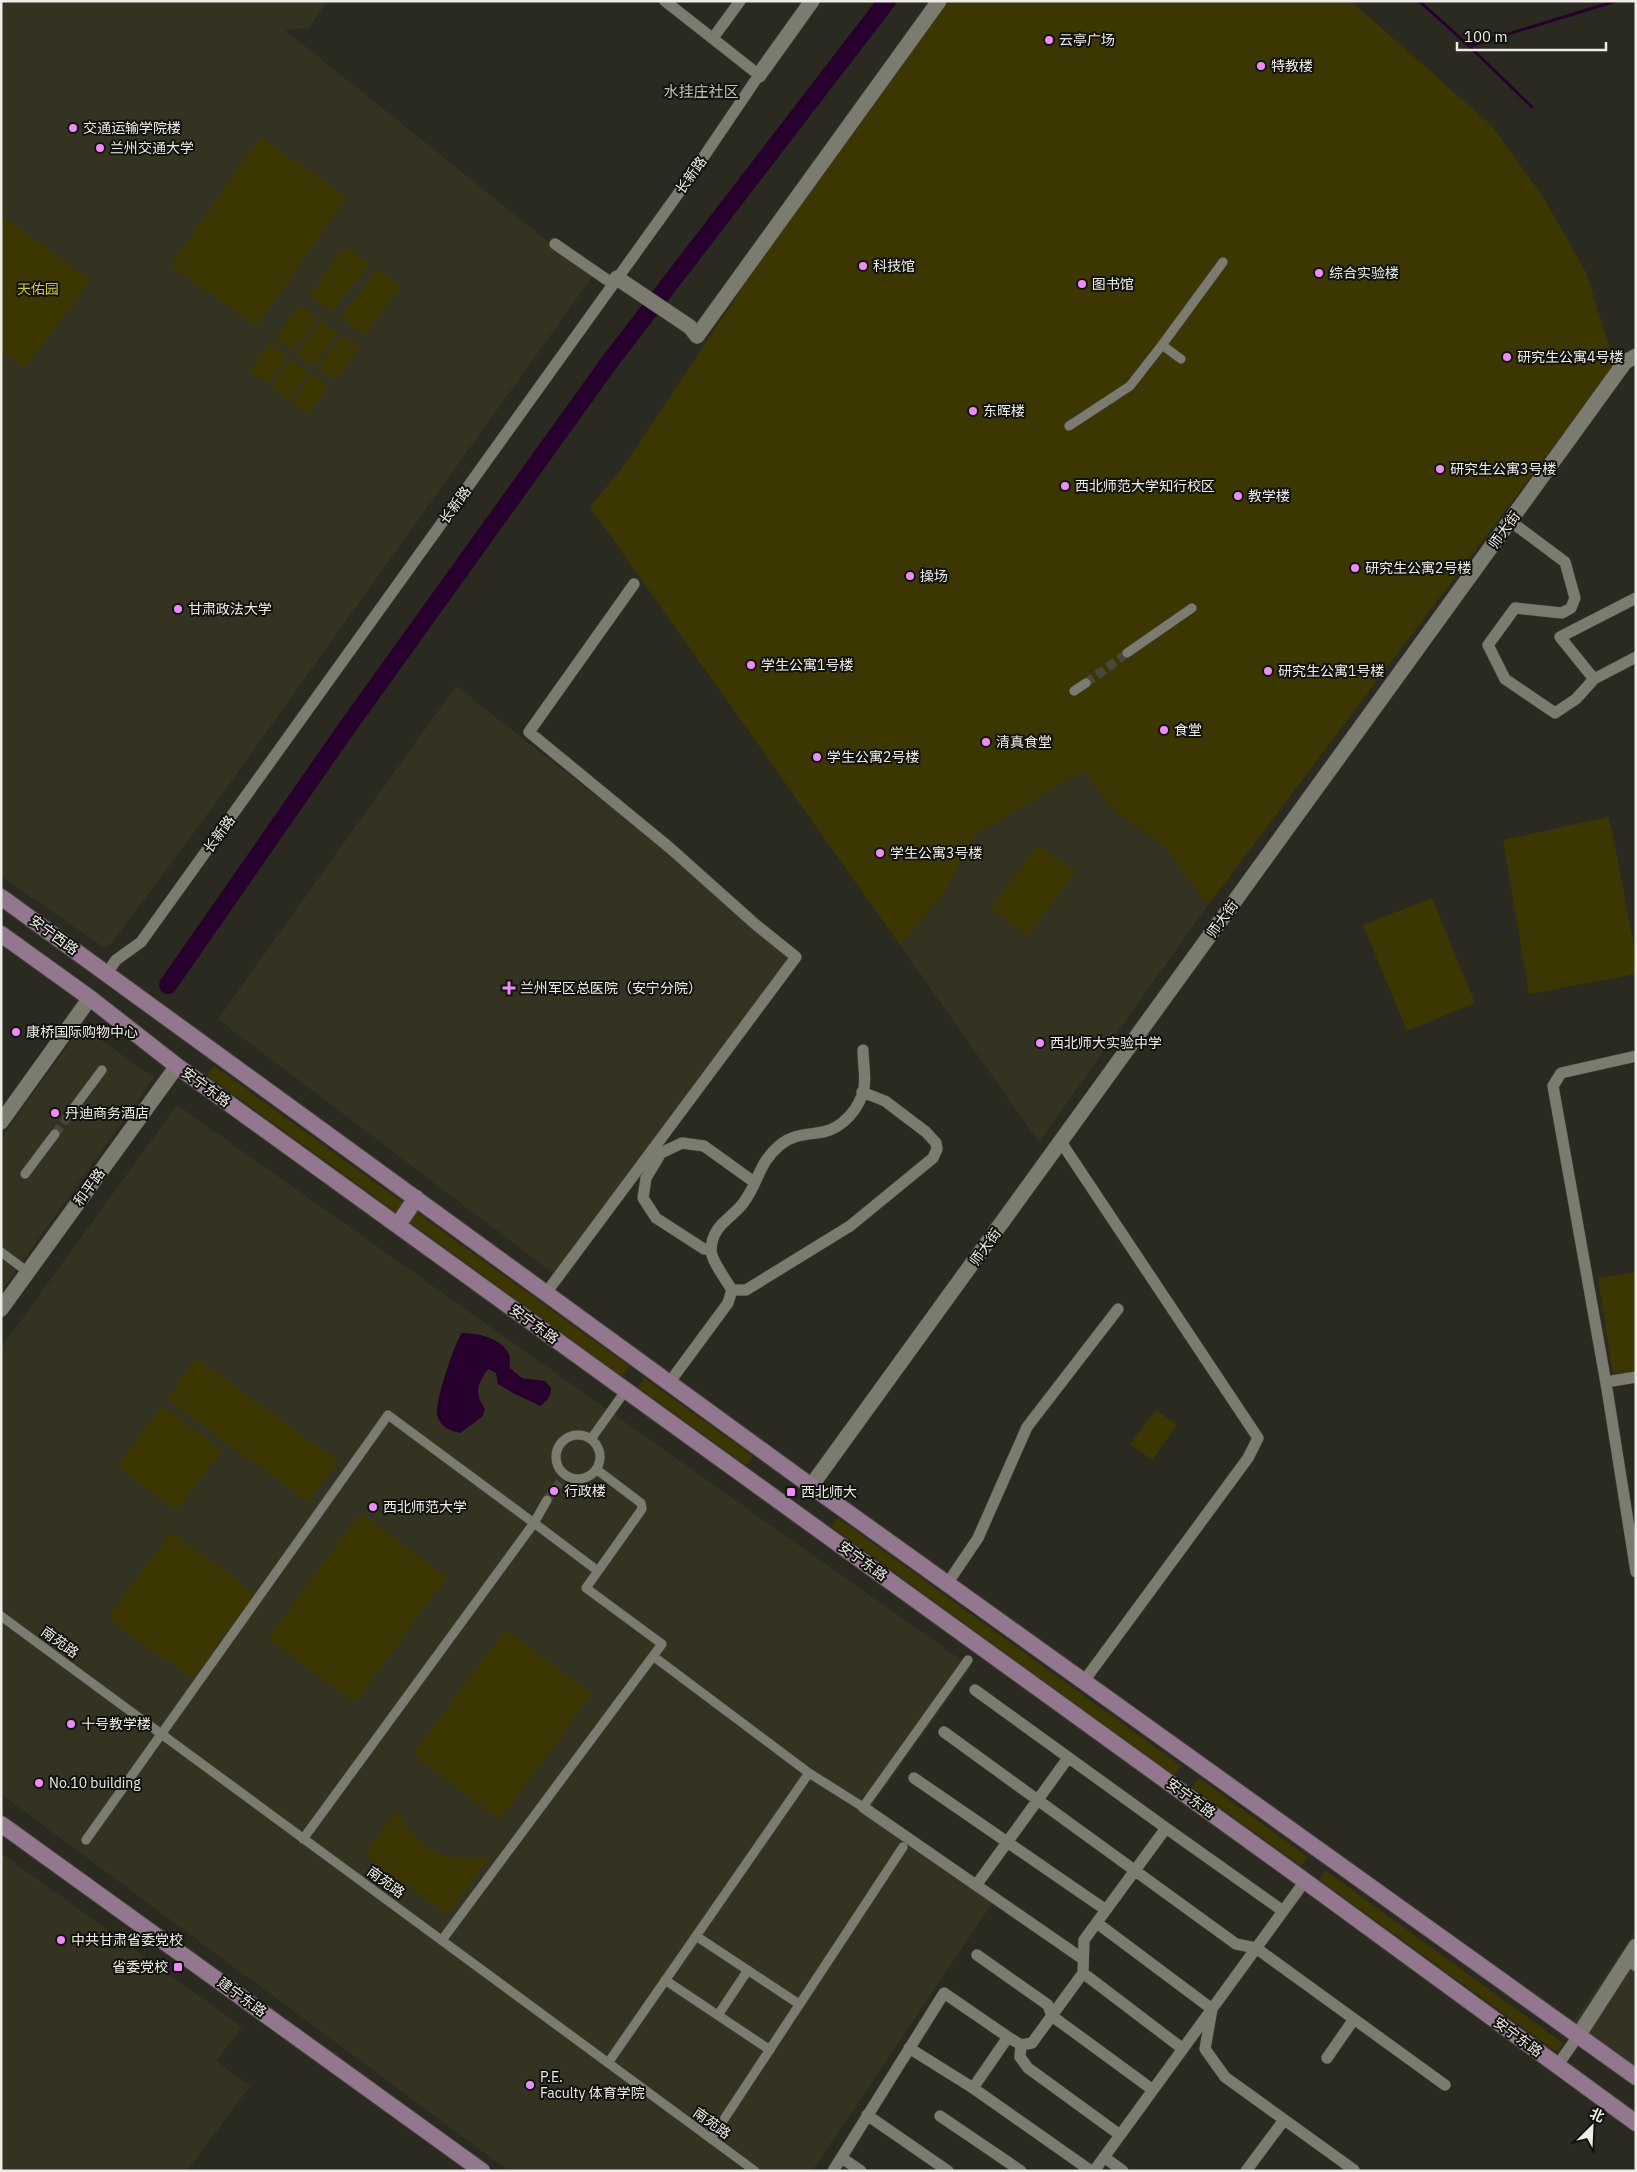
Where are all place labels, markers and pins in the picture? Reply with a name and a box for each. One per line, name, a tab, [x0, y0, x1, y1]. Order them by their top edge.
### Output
place label: 云亭广场	[1059, 31, 1115, 49]
marker: 云亭广场	[1043, 34, 1055, 46]
place label: 特教楼	[1271, 57, 1313, 75]
marker: 特教楼	[1255, 60, 1267, 72]
place label: 交通运输学院楼	[83, 119, 181, 137]
marker: 交通运输学院楼	[67, 122, 79, 134]
place label: 兰州交通大学	[110, 139, 194, 157]
marker: 兰州交通大学	[94, 142, 106, 154]
place label: 科技馆	[873, 257, 915, 275]
marker: 科技馆	[857, 260, 869, 272]
place label: 综合实验楼	[1329, 264, 1399, 282]
marker: 综合实验楼	[1313, 267, 1325, 279]
place label: 图书馆	[1092, 275, 1134, 293]
marker: 图书馆	[1076, 278, 1088, 290]
place label: 研究生公寓4号楼	[1517, 348, 1623, 366]
marker: 研究生公寓4号楼	[1501, 351, 1513, 363]
place label: 东晖楼	[983, 402, 1025, 420]
marker: 东晖楼	[967, 405, 979, 417]
place label: 研究生公寓3号楼	[1450, 460, 1556, 478]
marker: 研究生公寓3号楼	[1434, 463, 1446, 475]
place label: 西北师范大学知行校区	[1075, 477, 1215, 495]
marker: 西北师范大学知行校区	[1059, 480, 1071, 492]
place label: 教学楼	[1248, 487, 1290, 505]
marker: 教学楼	[1232, 490, 1244, 502]
place label: 研究生公寓2号楼	[1365, 559, 1471, 577]
marker: 研究生公寓2号楼	[1349, 562, 1361, 574]
place label: 操场	[920, 567, 948, 585]
marker: 操场	[904, 570, 916, 582]
place label: 甘肃政法大学	[188, 600, 272, 618]
marker: 甘肃政法大学	[172, 603, 184, 615]
place label: 学生公寓1号楼	[761, 656, 853, 674]
marker: 学生公寓1号楼	[745, 659, 757, 671]
place label: 研究生公寓1号楼	[1278, 662, 1384, 680]
marker: 研究生公寓1号楼	[1262, 665, 1274, 677]
place label: 食堂	[1174, 721, 1202, 739]
marker: 食堂	[1158, 724, 1170, 736]
place label: 清真食堂	[996, 733, 1052, 751]
marker: 清真食堂	[980, 736, 992, 748]
place label: 学生公寓2号楼	[827, 748, 919, 766]
marker: 学生公寓2号楼	[811, 751, 823, 763]
place label: 学生公寓3号楼	[890, 844, 982, 862]
marker: 学生公寓3号楼	[874, 847, 886, 859]
place label: 兰州军区总医院（安宁分院）	[520, 979, 702, 997]
marker: 兰州军区总医院（安宁分院）	[502, 981, 516, 995]
place label: 康桥国际购物中心	[26, 1023, 138, 1041]
marker: 康桥国际购物中心	[10, 1026, 22, 1038]
place label: 西北师大实验中学	[1050, 1034, 1162, 1052]
marker: 西北师大实验中学	[1034, 1037, 1046, 1049]
place label: 丹迪商务酒店	[65, 1104, 149, 1122]
marker: 丹迪商务酒店	[49, 1107, 61, 1119]
place label: 行政楼	[564, 1482, 606, 1500]
place label: 西北师大	[801, 1483, 857, 1501]
marker: 行政楼	[548, 1485, 560, 1497]
marker: 西北师大	[785, 1486, 797, 1498]
place label: 西北师范大学	[383, 1498, 467, 1516]
marker: 西北师范大学	[367, 1501, 379, 1513]
place label: 十号教学楼	[81, 1715, 151, 1733]
marker: 十号教学楼	[65, 1718, 77, 1730]
place label: No.10 building	[49, 1774, 141, 1792]
marker: No.10 building	[33, 1777, 45, 1789]
place label: 中共甘肃省委党校	[71, 1931, 183, 1949]
marker: 中共甘肃省委党校	[55, 1934, 67, 1946]
place label: 省委党校	[112, 1958, 168, 1976]
marker: 省委党校	[172, 1961, 184, 1973]
place label: P.E. Faculty 体育学院	[540, 2068, 645, 2102]
marker: P.E. Faculty 体育学院	[524, 2079, 536, 2091]

